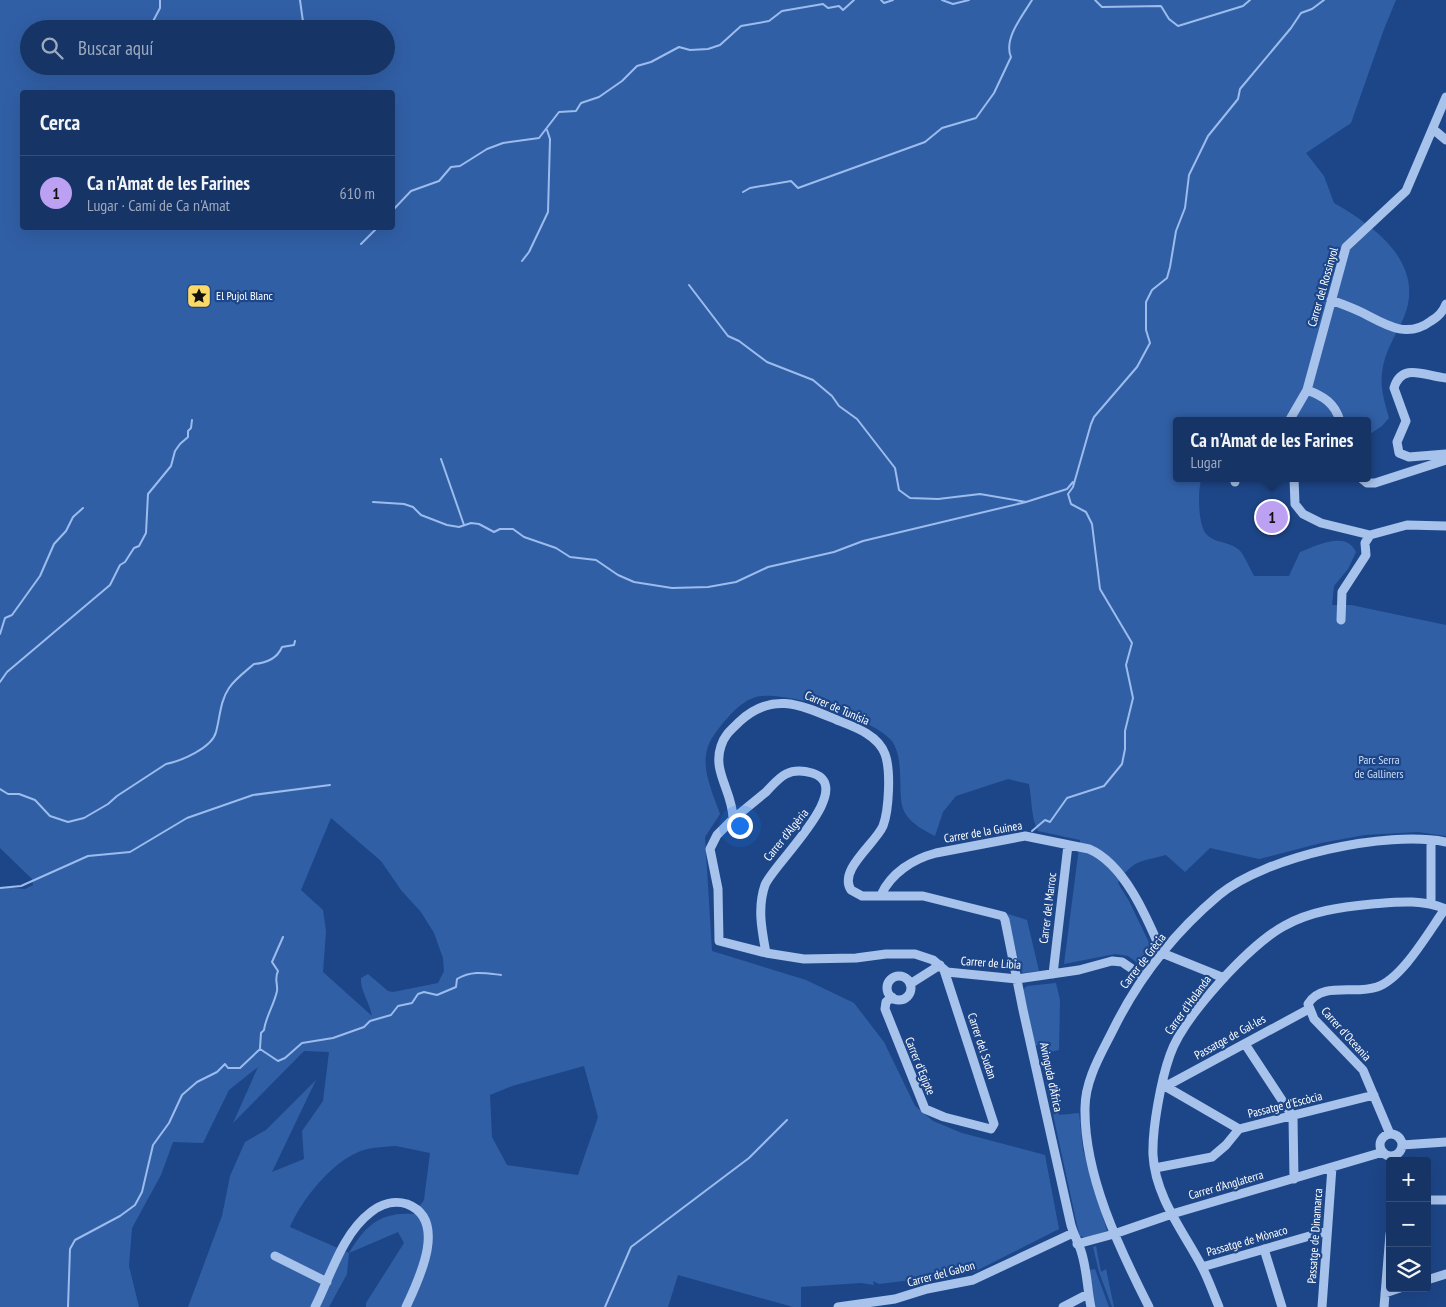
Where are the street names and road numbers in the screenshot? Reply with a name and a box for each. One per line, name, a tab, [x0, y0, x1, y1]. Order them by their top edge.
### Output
street label: Carrer del Rossinyol	[1304, 245, 1341, 328]
street label: Carrer de Tunísia	[803, 687, 872, 728]
street label: Carrer d'Algèria	[760, 805, 811, 864]
street label: Carrer de la Guinea	[943, 817, 1023, 846]
street label: Carrer del Marroc	[1036, 871, 1059, 944]
street label: Carrer de Grècia	[1116, 930, 1169, 991]
street label: Carrer de Líbia	[960, 953, 1022, 972]
street label: Carrer d'Holanda	[1161, 972, 1214, 1037]
street label: Carrer d'Oceania	[1318, 1004, 1375, 1064]
street label: Carrer del Sudan	[965, 1011, 1000, 1081]
street label: Passatge de Gal·les	[1191, 1011, 1268, 1062]
street label: Carrer d'Egipte	[902, 1035, 939, 1097]
street label: Avinguda d'Àfrica	[1037, 1041, 1066, 1113]
street label: Passatge d'Escòcia	[1246, 1088, 1324, 1121]
street label: Carrer d'Anglaterra	[1187, 1167, 1265, 1202]
street label: Passatge de Dinamarca	[1304, 1188, 1325, 1284]
street label: Passatge de Mònaco	[1205, 1222, 1289, 1259]
street label: Carrer del Gabon	[905, 1257, 976, 1290]

